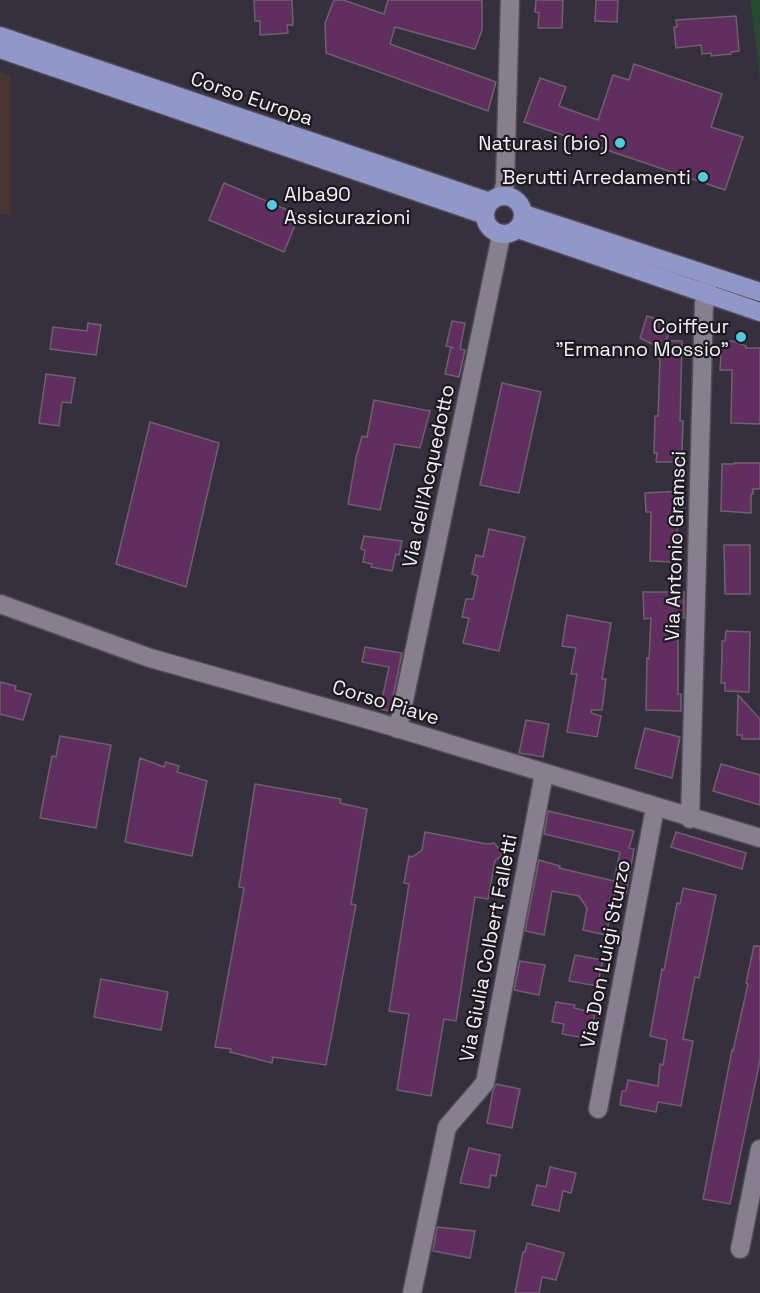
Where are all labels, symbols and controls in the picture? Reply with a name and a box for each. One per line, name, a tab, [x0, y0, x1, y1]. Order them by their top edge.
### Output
street label: Corso Europa	[187, 65, 317, 131]
place label: Naturasi (bio)	[478, 130, 608, 156]
marker: Naturasi (bio)	[613, 136, 627, 150]
place label: Berutti Arredamenti	[502, 164, 691, 190]
marker: Berutti Arredamenti	[696, 170, 710, 184]
place label: Alba90 Assicurazioni	[284, 181, 410, 230]
marker: Alba90 Assicurazioni	[265, 198, 279, 212]
place label: Coiffeur "Ermanno Mossio"	[555, 313, 729, 362]
marker: Coiffeur "Ermanno Mossio"	[734, 330, 748, 344]
street label: Via dell'Acquedotto	[396, 382, 460, 570]
street label: Via Antonio Gramsci	[659, 450, 691, 642]
street label: Corso Piave	[329, 673, 443, 731]
street label: Via Giulia Colbert Falletti	[453, 832, 523, 1064]
street label: Via Don Luigi Sturzo	[574, 858, 636, 1050]

